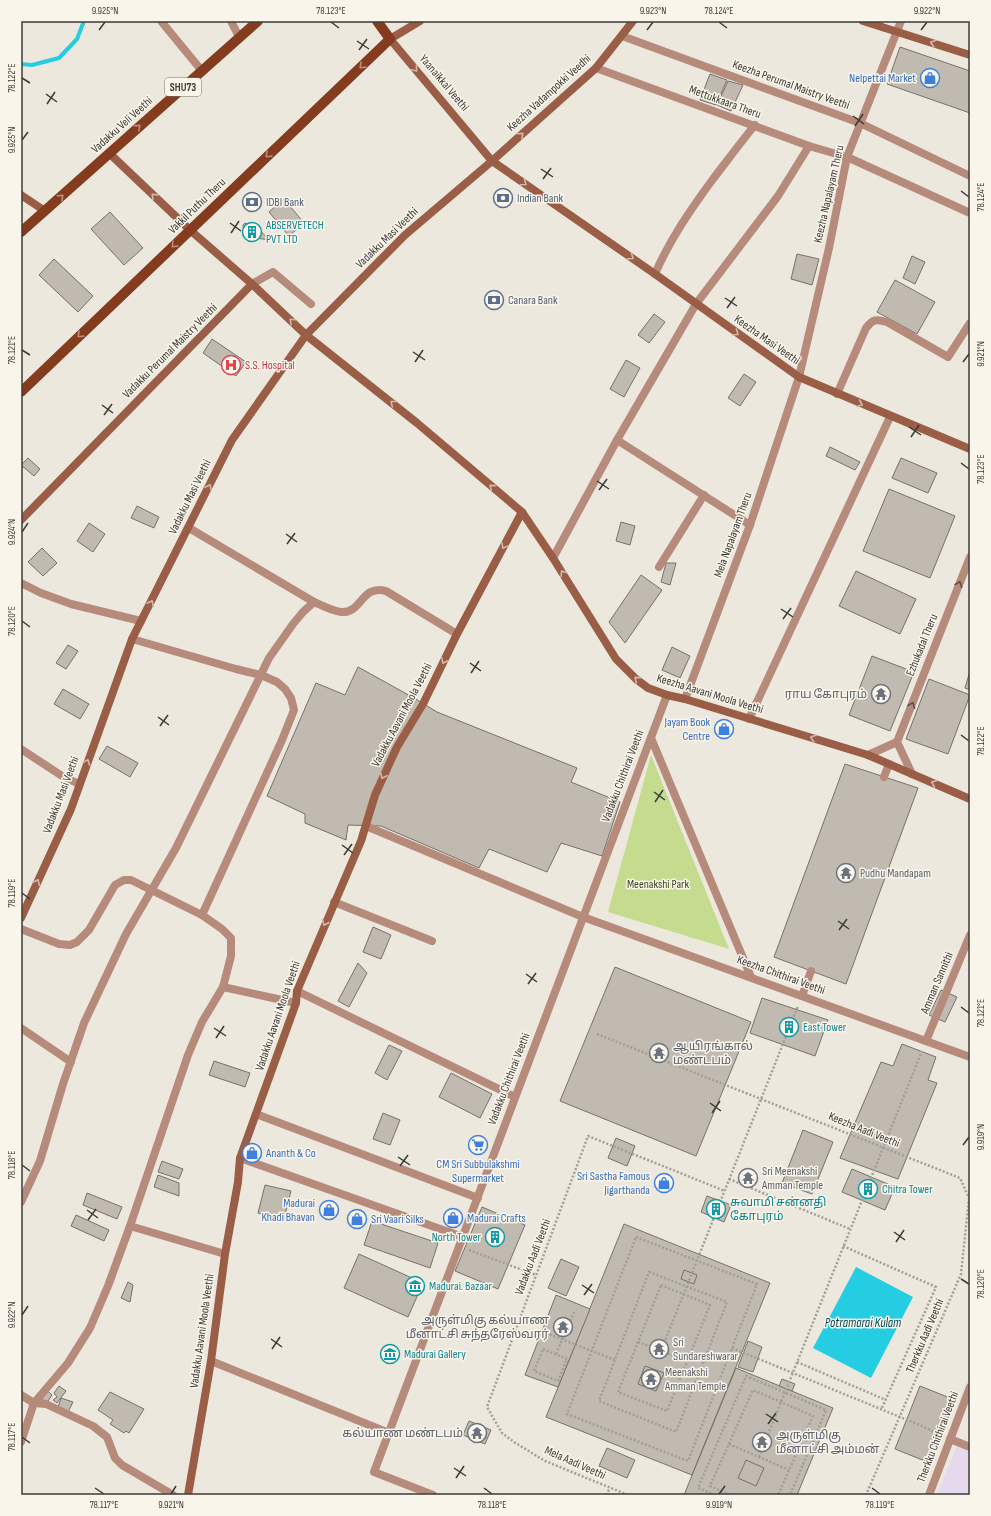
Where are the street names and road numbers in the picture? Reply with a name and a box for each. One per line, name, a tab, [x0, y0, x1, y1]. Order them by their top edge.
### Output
street label: Keezha Vadampokki Veedhi	[504, 51, 594, 135]
street label: Yaanaikkal Veethi	[416, 52, 472, 114]
street label: Keezha Perumal Maistry Veethi	[730, 57, 852, 113]
road number: SHU73	[165, 78, 201, 96]
street label: Mettukkaara Theru	[687, 82, 763, 122]
street label: Vadakku Veli Veethi	[88, 93, 156, 157]
street label: Keezha Napalayam Theru	[810, 144, 848, 244]
street label: Vakkil Puthu Theru	[165, 175, 229, 237]
street label: Vadakku Masi Veethi	[353, 204, 421, 272]
street label: Vadakku Perumal Maistry Veethi	[119, 300, 221, 402]
street label: Keezha Masi Veethi	[731, 312, 803, 368]
street label: Vadakku Masi Veethi	[165, 457, 215, 537]
street label: Mela Napalayam Theru	[711, 490, 755, 580]
street label: Ezhukadal Theru	[903, 612, 941, 678]
street label: Vadakku Aavani Moola Veethi	[368, 661, 436, 769]
street label: Keezha Aavani Moola Veethi	[655, 671, 765, 717]
street label: Vadakku Chithirai Veethi	[599, 728, 647, 824]
street label: Vadakku Masi Veethi	[39, 754, 83, 836]
street label: Amman Sannithi	[917, 950, 957, 1017]
street label: Keezha Chithirai Veethi	[735, 952, 827, 998]
street label: Vadakku Aavani Moola Veethi	[252, 959, 304, 1073]
street label: Vadakku Chithirai Veethi	[485, 1031, 533, 1127]
street label: Keezha Aadi Veethi	[826, 1109, 902, 1151]
street label: Vadakku Aadi Veethi	[512, 1217, 554, 1297]
street label: Vadakku Aavani Moola Veethi	[187, 1273, 217, 1389]
street label: Therkku Aadi Veethi	[903, 1297, 947, 1375]
street label: Therkku Chithirai Veethi	[914, 1389, 962, 1485]
street label: Mela Aadi Veethi	[542, 1443, 608, 1483]

